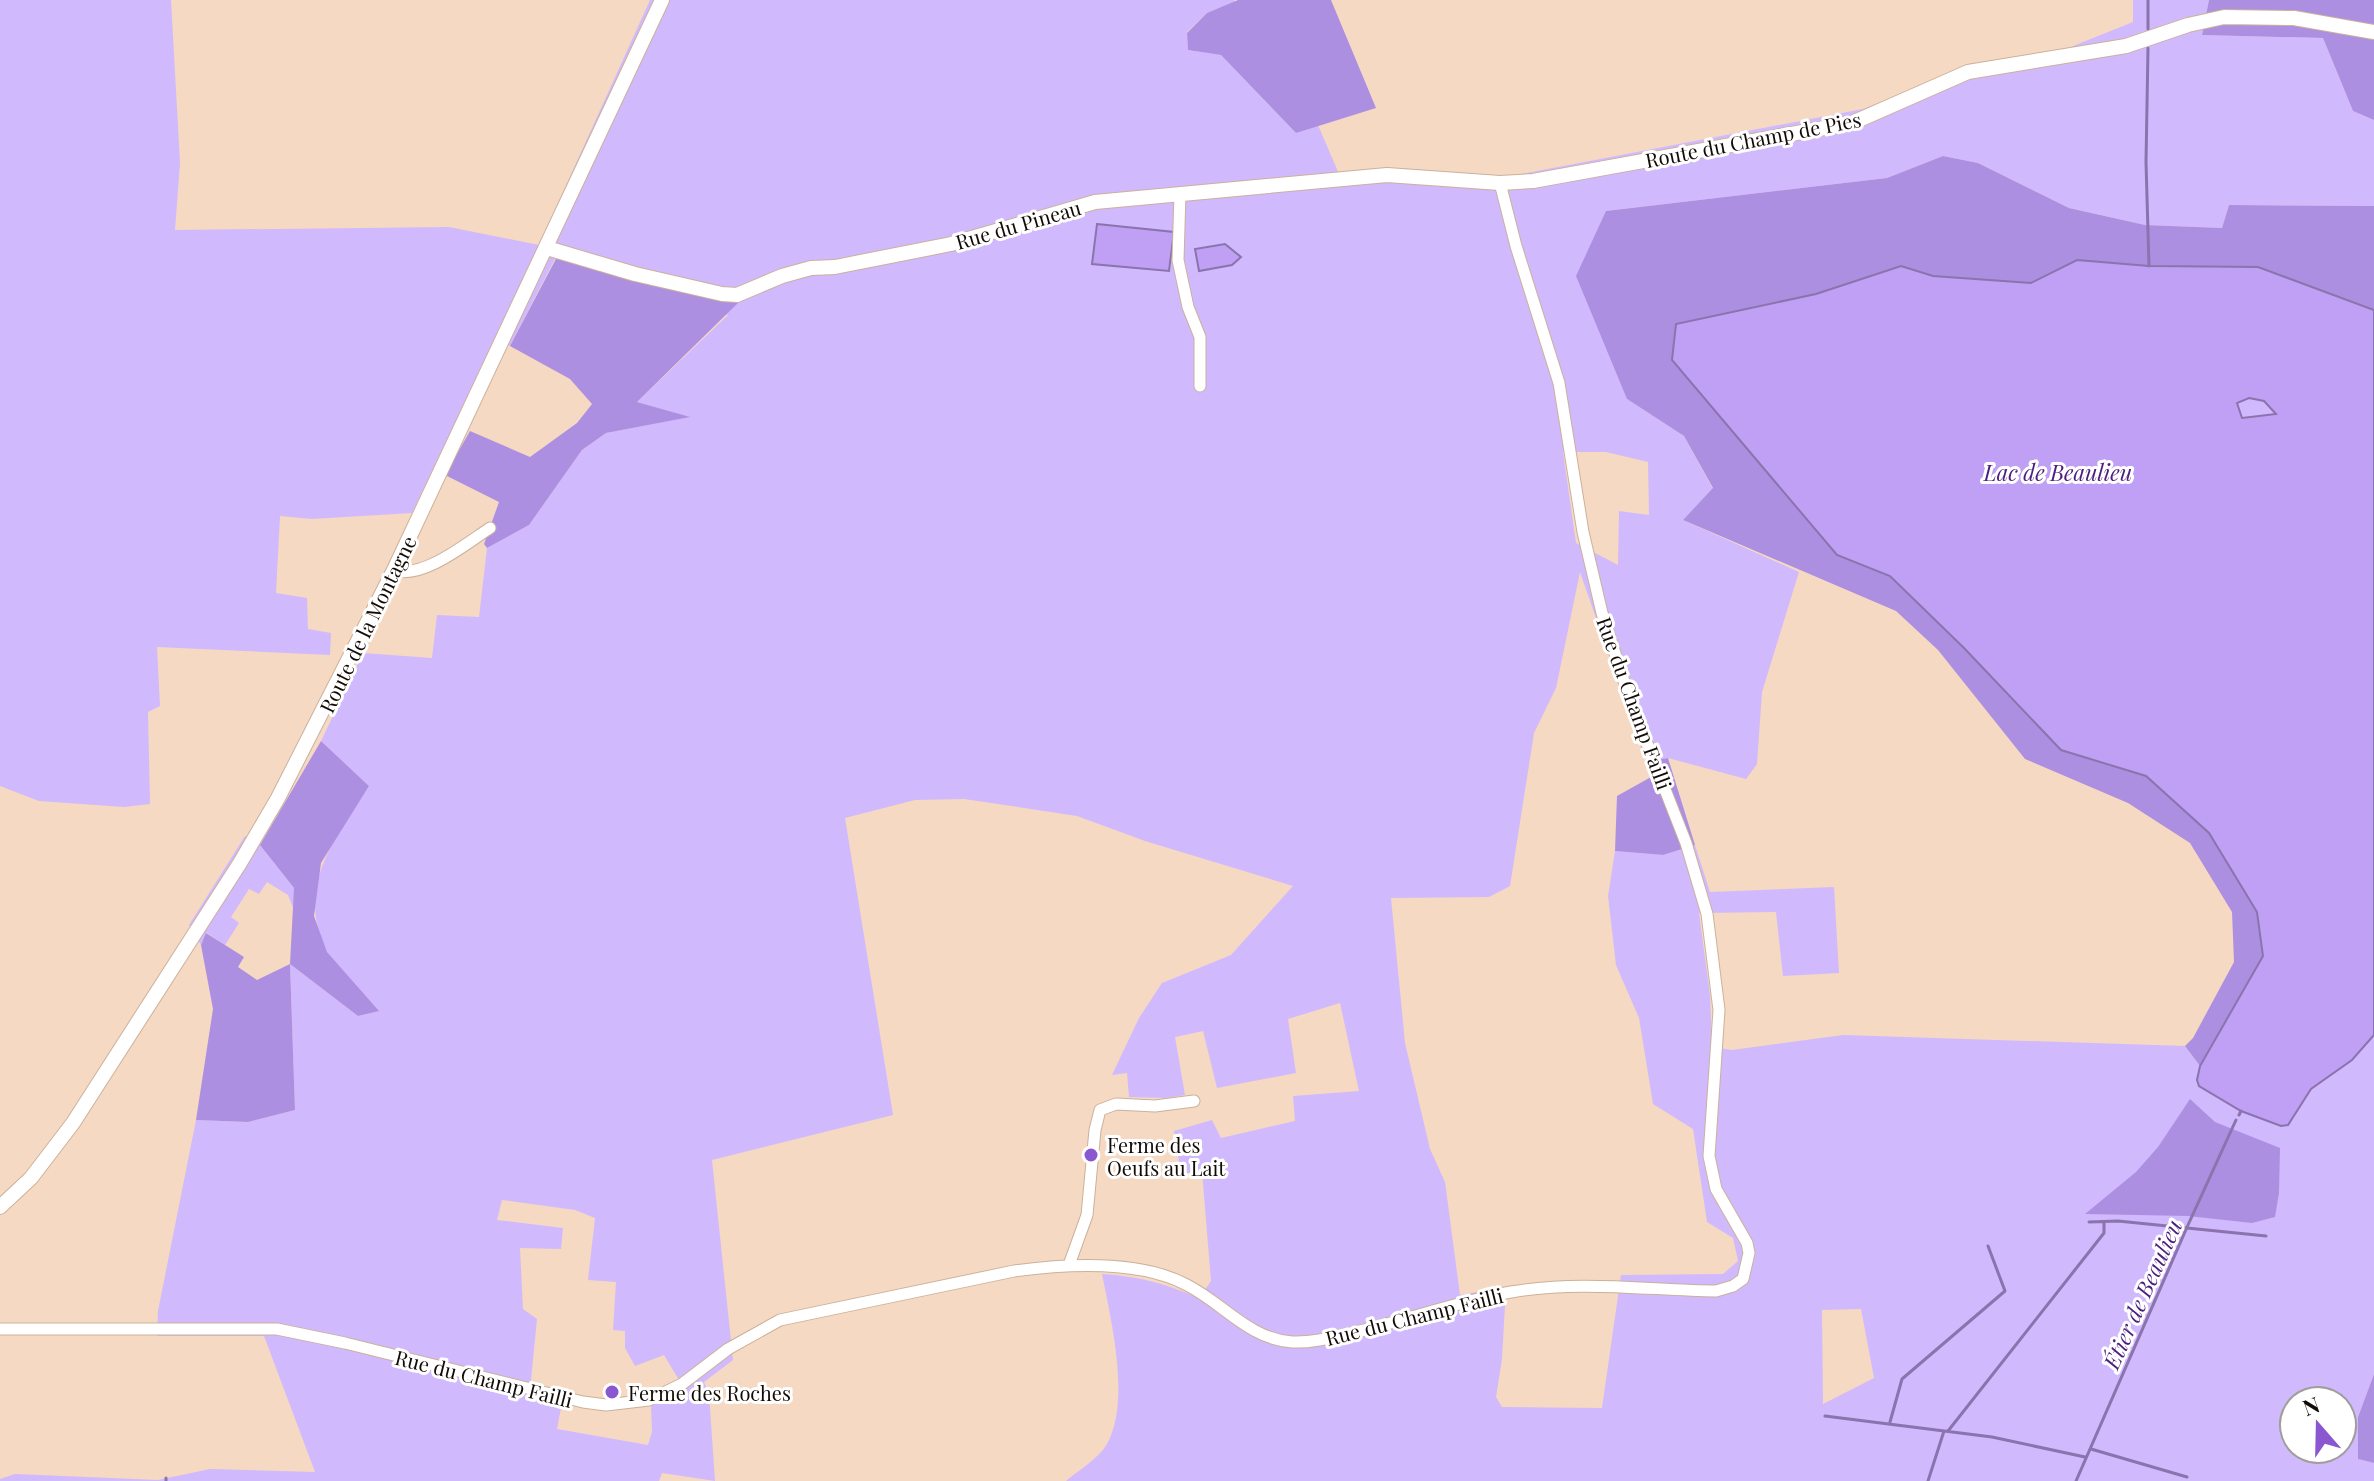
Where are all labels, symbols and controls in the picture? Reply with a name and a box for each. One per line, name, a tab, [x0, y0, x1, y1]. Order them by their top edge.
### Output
street label: Route du Champ de Pies	[1643, 105, 1863, 173]
street label: Rue du Pineau	[952, 193, 1084, 255]
water label: Lac de Beaulieu	[1983, 457, 2132, 487]
street label: Route de la Montagne	[312, 531, 422, 717]
street label: Rue du Champ Failli	[1591, 613, 1679, 793]
place label: Ferme des Oeufs au Lait	[1107, 1131, 1226, 1181]
marker: Ferme des Oeufs au Lait	[1082, 1146, 1100, 1164]
water label: Étier de Beaulieu	[2095, 1214, 2188, 1374]
street label: Rue du Champ Failli	[1322, 1281, 1506, 1351]
street label: Rue du Champ Failli	[392, 1343, 576, 1413]
place label: Ferme des Roches	[628, 1379, 791, 1406]
marker: Ferme des Roches	[603, 1383, 621, 1401]
north arrow	[2278, 1385, 2358, 1465]
text: N	[2298, 1388, 2324, 1422]

